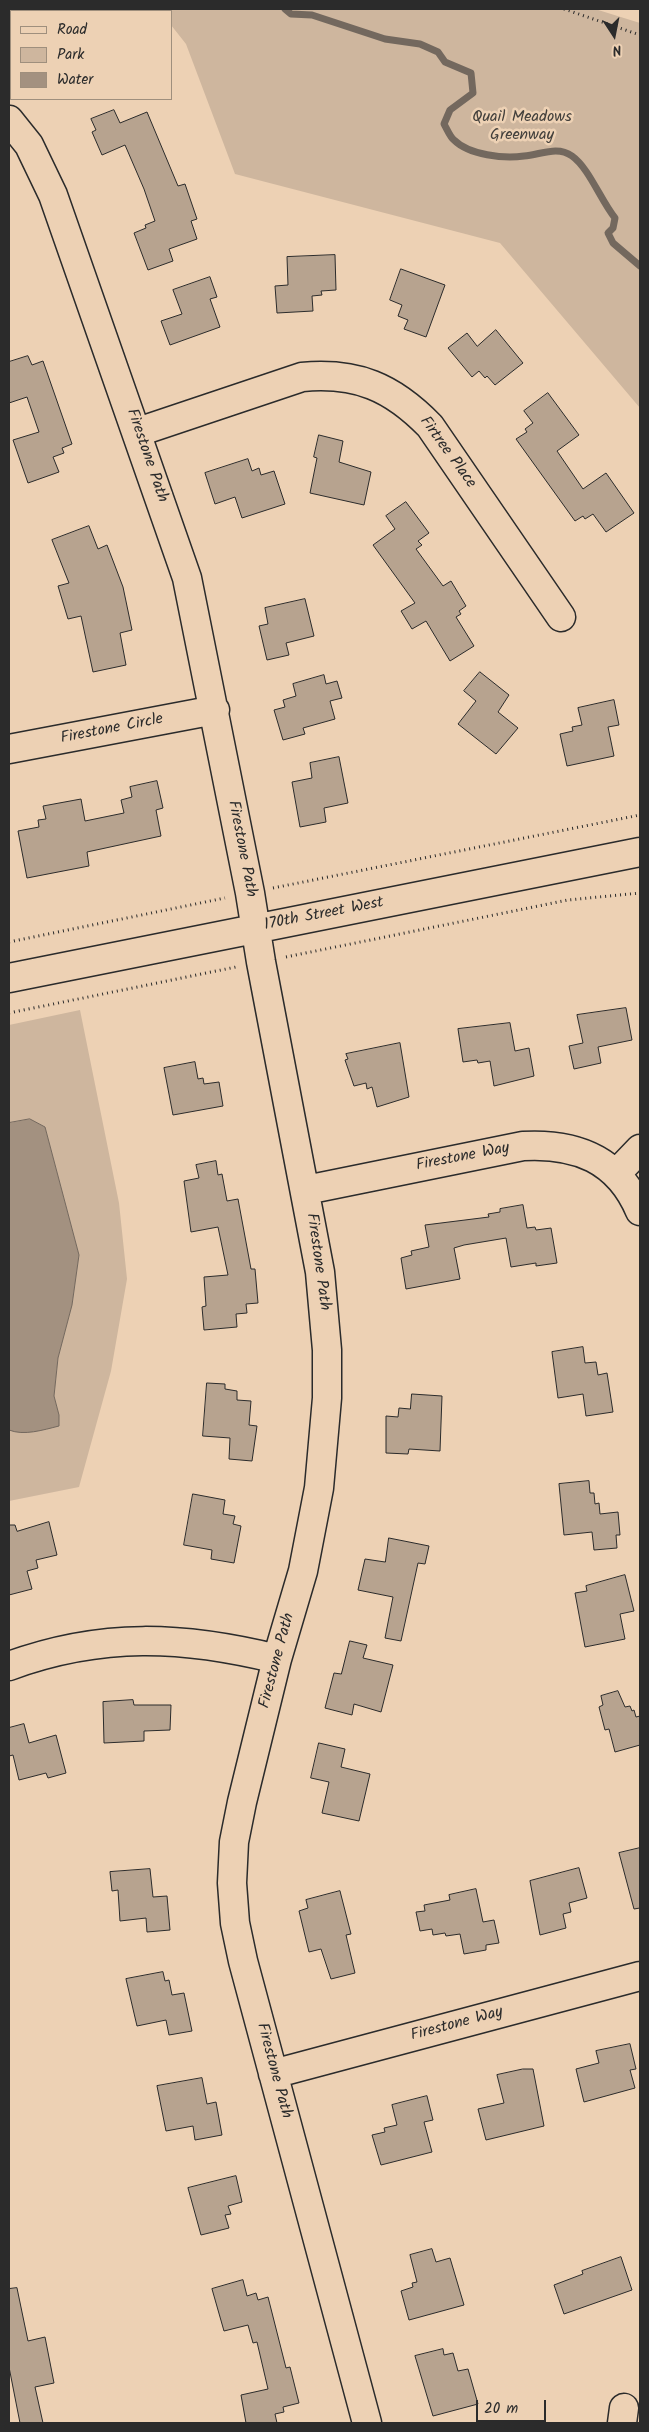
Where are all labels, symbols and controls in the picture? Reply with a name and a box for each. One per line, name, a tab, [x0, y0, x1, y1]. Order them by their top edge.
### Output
legend	[10, 10, 172, 100]
north arrow	[589, 10, 639, 60]
text: Road	[57, 18, 87, 42]
text: N	[610, 38, 623, 61]
text: Park	[57, 43, 84, 67]
text: Water	[57, 68, 93, 92]
park label: Quail Meadows Greenway	[472, 108, 572, 146]
street label: Firestone Path	[121, 407, 171, 505]
street label: Firtree Place	[414, 413, 480, 493]
street label: Firestone Circle	[59, 711, 165, 749]
street label: Firestone Path	[222, 799, 260, 899]
street label: 170th Street West	[263, 894, 385, 936]
street label: Firestone Way	[415, 1140, 511, 1176]
street label: Firestone Path	[301, 1212, 333, 1312]
street label: Firestone Path	[256, 1611, 300, 1711]
street label: Firestone Way	[409, 2003, 505, 2047]
street label: Firestone Path	[251, 2021, 295, 2121]
scale bar	[479, 2390, 549, 2422]
text: 20 m	[484, 2397, 518, 2421]

